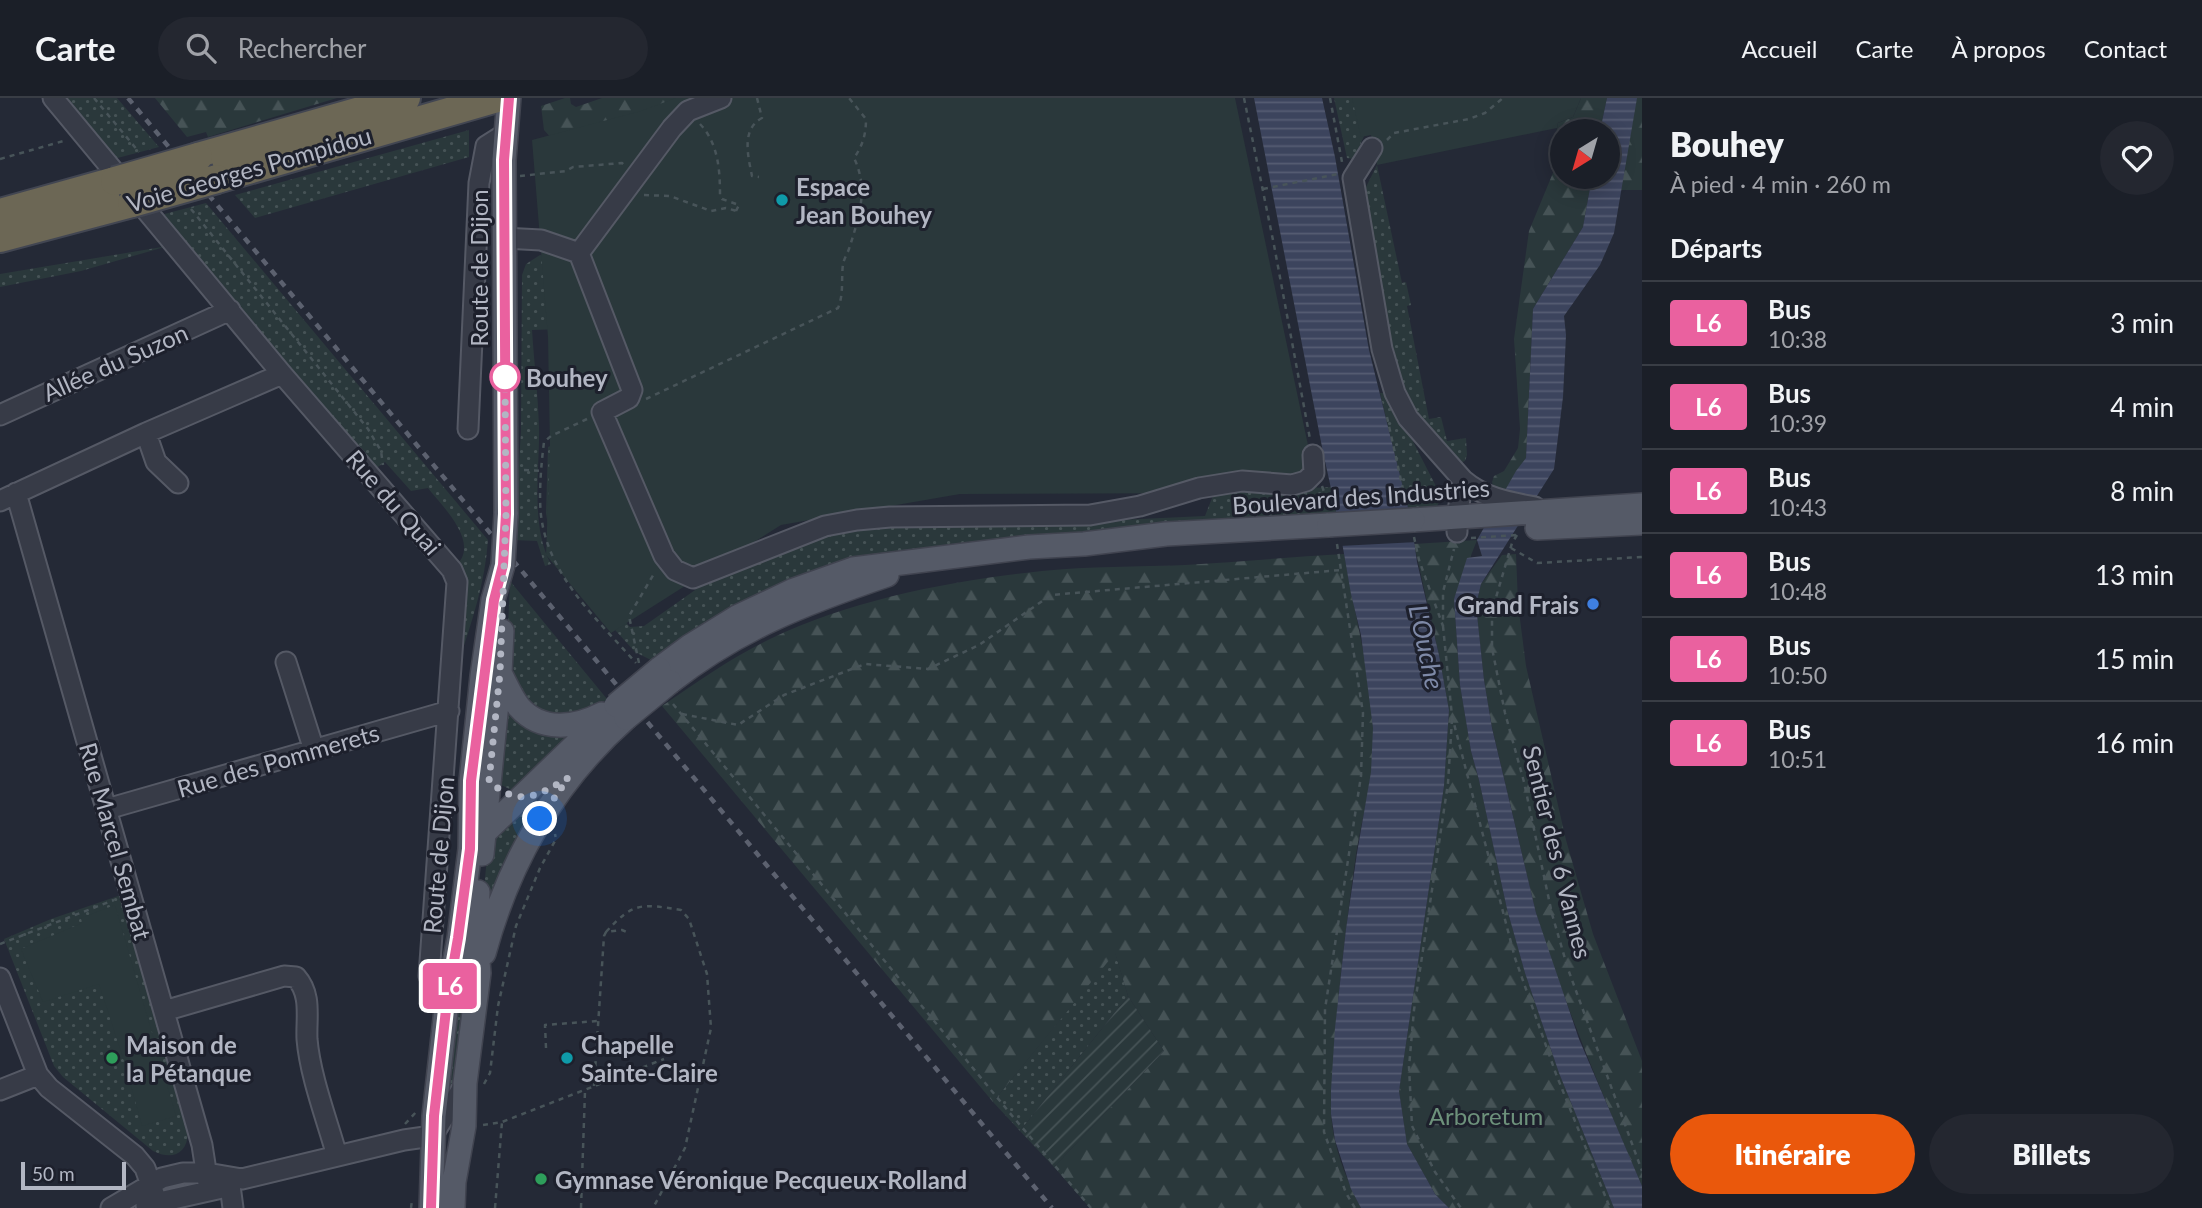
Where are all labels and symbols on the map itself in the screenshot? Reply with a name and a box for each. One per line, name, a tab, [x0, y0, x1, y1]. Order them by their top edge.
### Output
north arrow	[1550, 119, 1620, 189]
street label: Voie Georges Pompidou	[123, 120, 375, 218]
place label: Espace Jean Bouhey	[796, 172, 932, 229]
street label: Route de Dijon	[464, 189, 493, 347]
marker: Espace Jean Bouhey	[774, 192, 790, 208]
street label: Allée du Suzon	[38, 317, 192, 407]
marker: Bouhey	[490, 362, 520, 392]
place label: Bouhey	[526, 363, 608, 392]
street label: Rue du Quai	[340, 444, 448, 560]
street label: Boulevard des Industries	[1231, 473, 1491, 519]
place label: Grand Frais	[1458, 590, 1579, 619]
marker: Grand Frais	[1585, 596, 1601, 612]
water label: L'Ouche	[1402, 602, 1452, 692]
street label: Rue des Pommerets	[174, 717, 382, 803]
street label: Rue Marcel Sembat	[74, 739, 158, 943]
street label: Sentier des 6 Vannes	[1517, 742, 1599, 962]
street label: Route de Dijon	[417, 775, 459, 935]
your location	[522, 801, 557, 836]
line badge: L6	[419, 963, 482, 1009]
place label: Maison de la Pétanque	[126, 1030, 252, 1087]
place label: Chapelle Sainte-Claire	[581, 1030, 718, 1087]
marker: Maison de la Pétanque	[104, 1050, 120, 1066]
marker: Chapelle Sainte-Claire	[559, 1050, 575, 1066]
park label: Arboretum	[1429, 1101, 1543, 1130]
scale bar	[21, 1159, 126, 1191]
place label: Gymnase Véronique Pecqueux-Rolland	[555, 1165, 967, 1194]
marker: Gymnase Véronique Pecqueux-Rolland	[533, 1171, 549, 1187]

